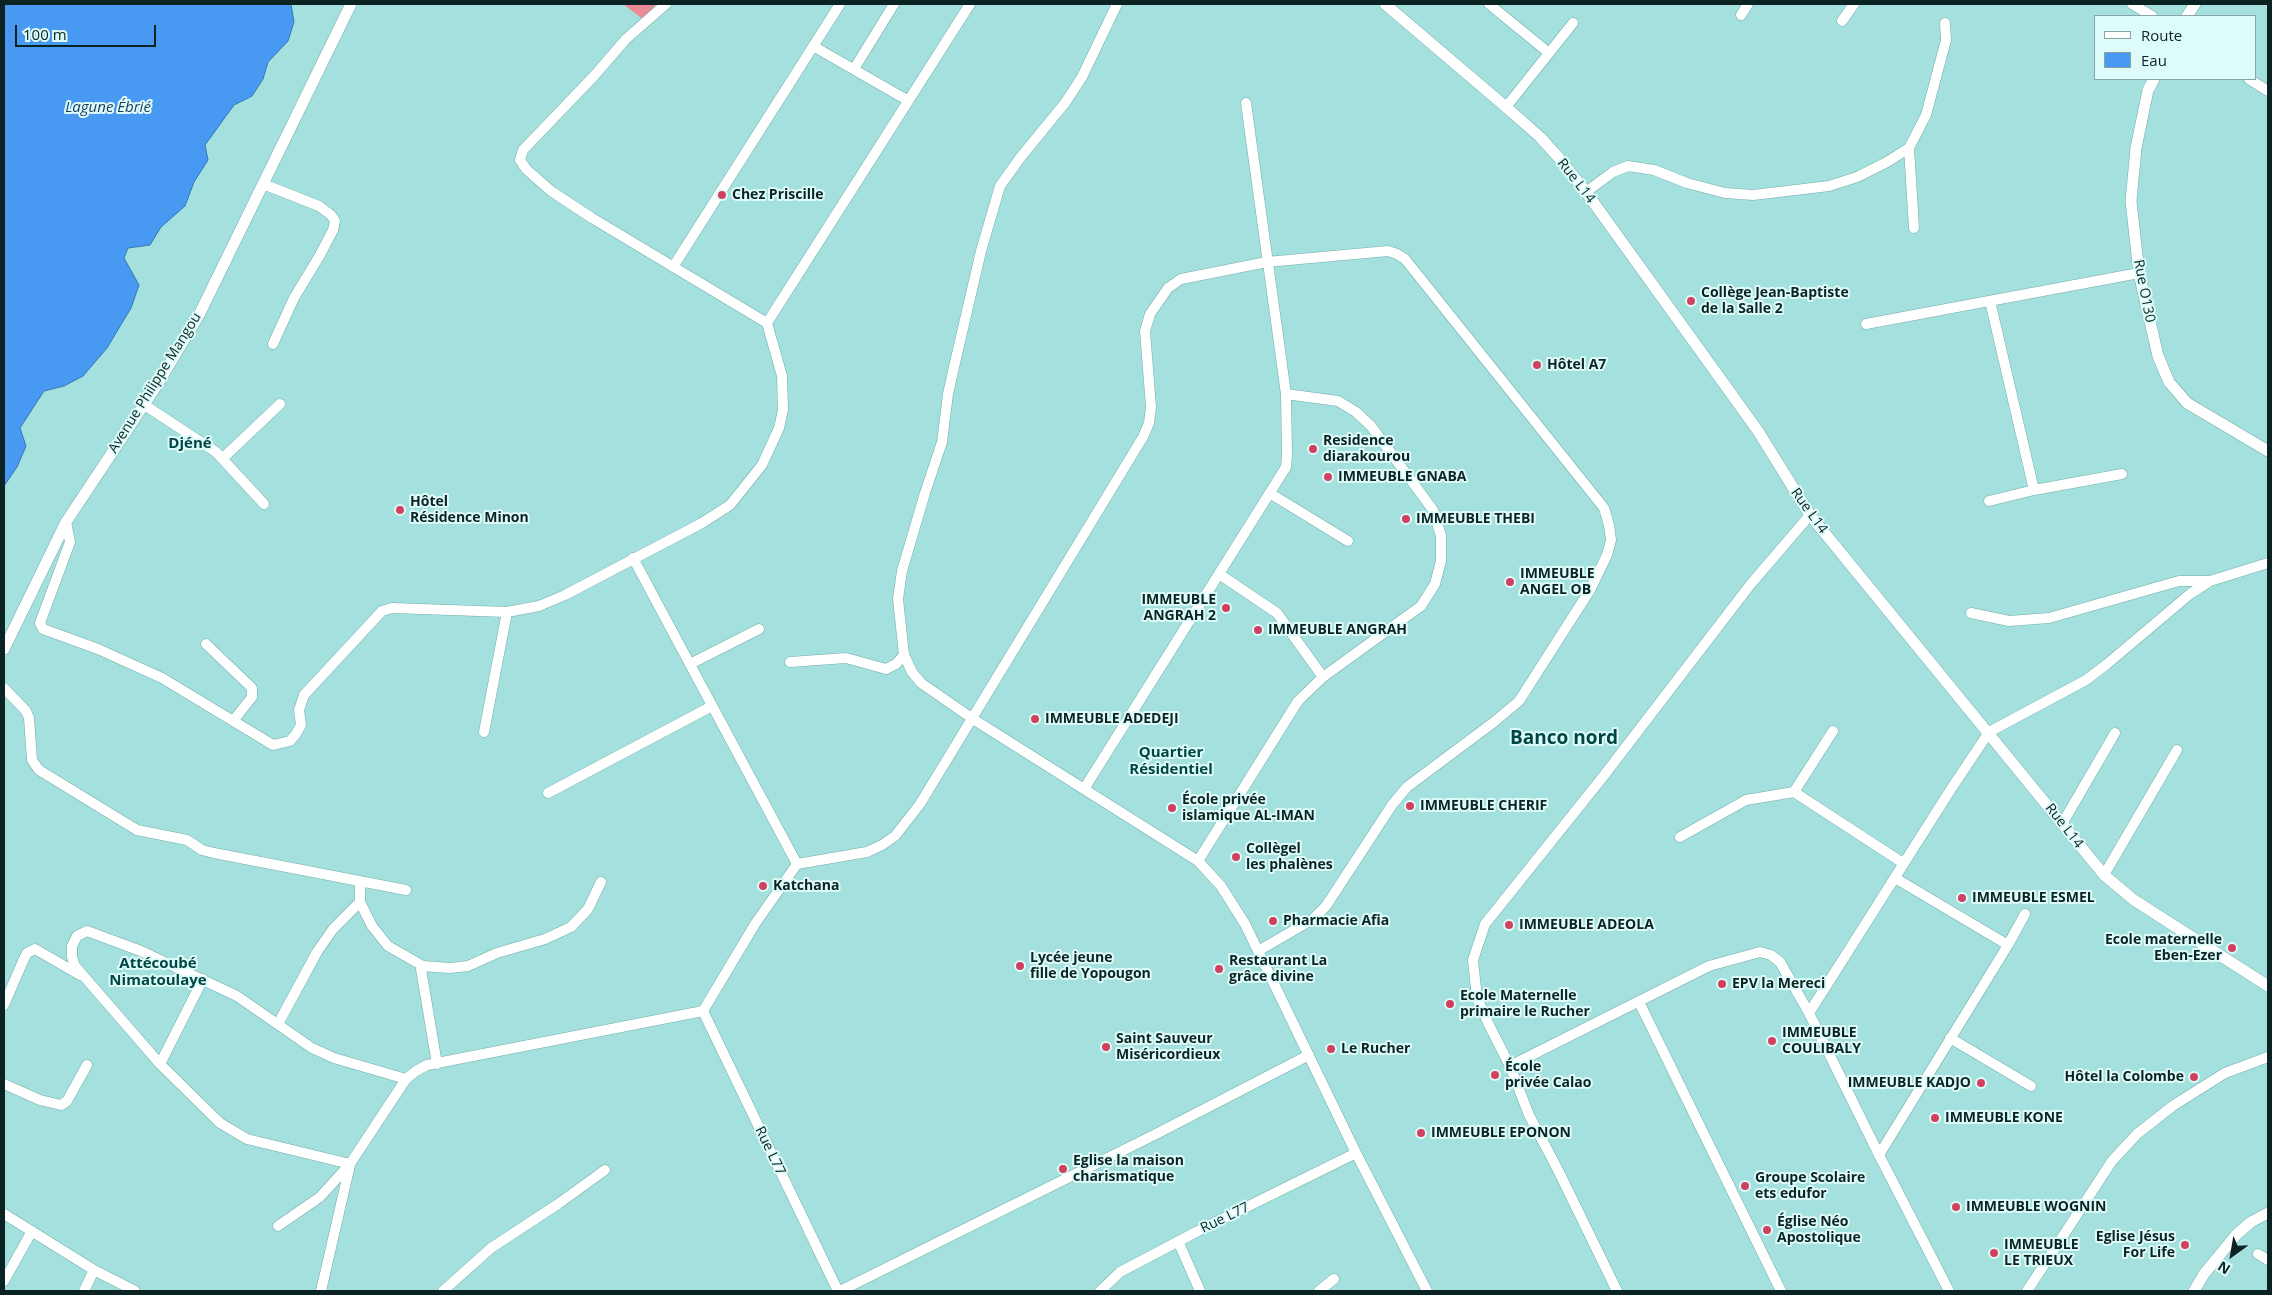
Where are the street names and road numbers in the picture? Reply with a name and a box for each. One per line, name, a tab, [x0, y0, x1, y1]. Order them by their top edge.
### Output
street label: Rue L14	[1553, 155, 1599, 207]
street label: Rue O130	[2130, 258, 2158, 324]
street label: Avenue Philippe Mangou	[105, 310, 205, 456]
street label: Rue L14	[1787, 485, 1831, 537]
street label: Rue L14	[2041, 800, 2087, 852]
street label: Rue L77	[751, 1124, 789, 1178]
street label: Rue L77	[1198, 1199, 1252, 1237]

